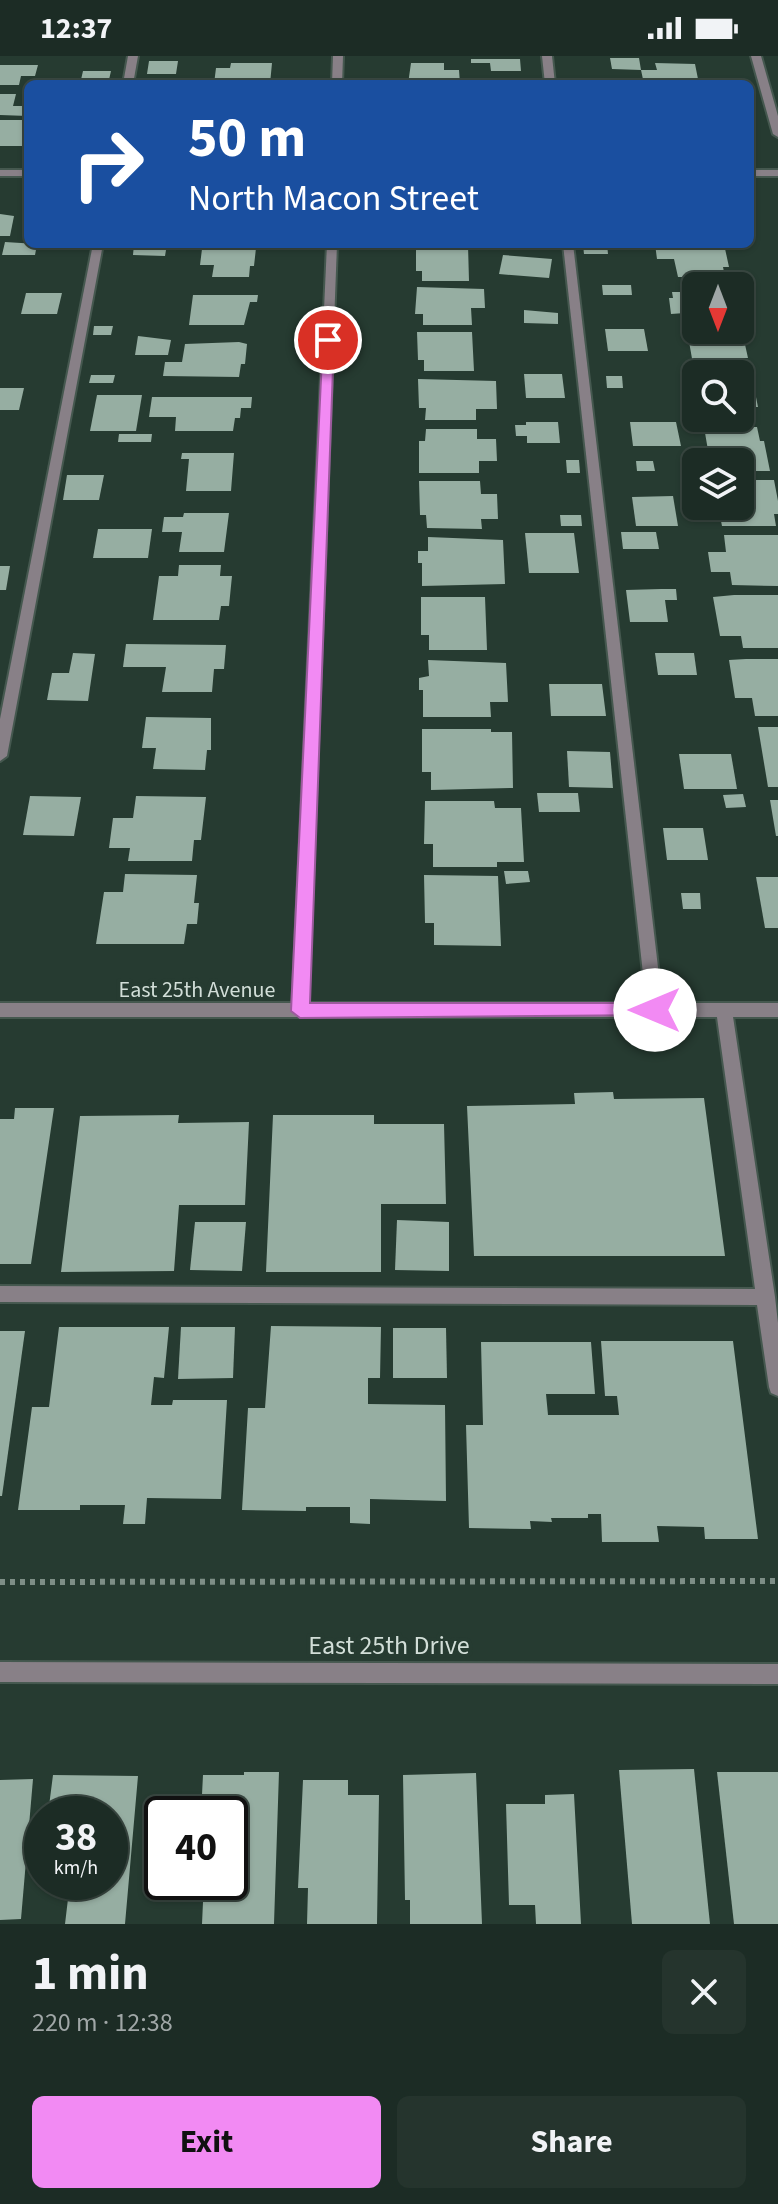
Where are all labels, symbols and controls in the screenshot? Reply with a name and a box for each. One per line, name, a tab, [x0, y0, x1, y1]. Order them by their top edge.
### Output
text: 12:37	[40, 7, 112, 50]
text: 50 m	[188, 99, 306, 178]
icon: right	[56, 112, 160, 216]
text: North Macon Street	[188, 173, 479, 224]
north arrow	[682, 272, 754, 344]
map controls	[682, 272, 754, 520]
pin	[294, 306, 362, 374]
icon: arrive	[306, 318, 350, 362]
button: search	[682, 360, 754, 432]
button: layers	[682, 448, 754, 520]
position arrow	[613, 968, 697, 1052]
street label: East 25th Avenue	[119, 974, 275, 1006]
street label: East 25th Drive	[308, 1627, 470, 1664]
speed limit sign: 40	[144, 1796, 248, 1900]
text: 38	[55, 1809, 97, 1866]
text: km/h	[54, 1854, 98, 1882]
text: 1 min	[32, 1940, 149, 2008]
button: close	[662, 1950, 746, 2034]
text: 220 m · 12:38	[32, 2004, 173, 2041]
button: Exit	[32, 2096, 381, 2188]
button: Share	[397, 2096, 746, 2188]

